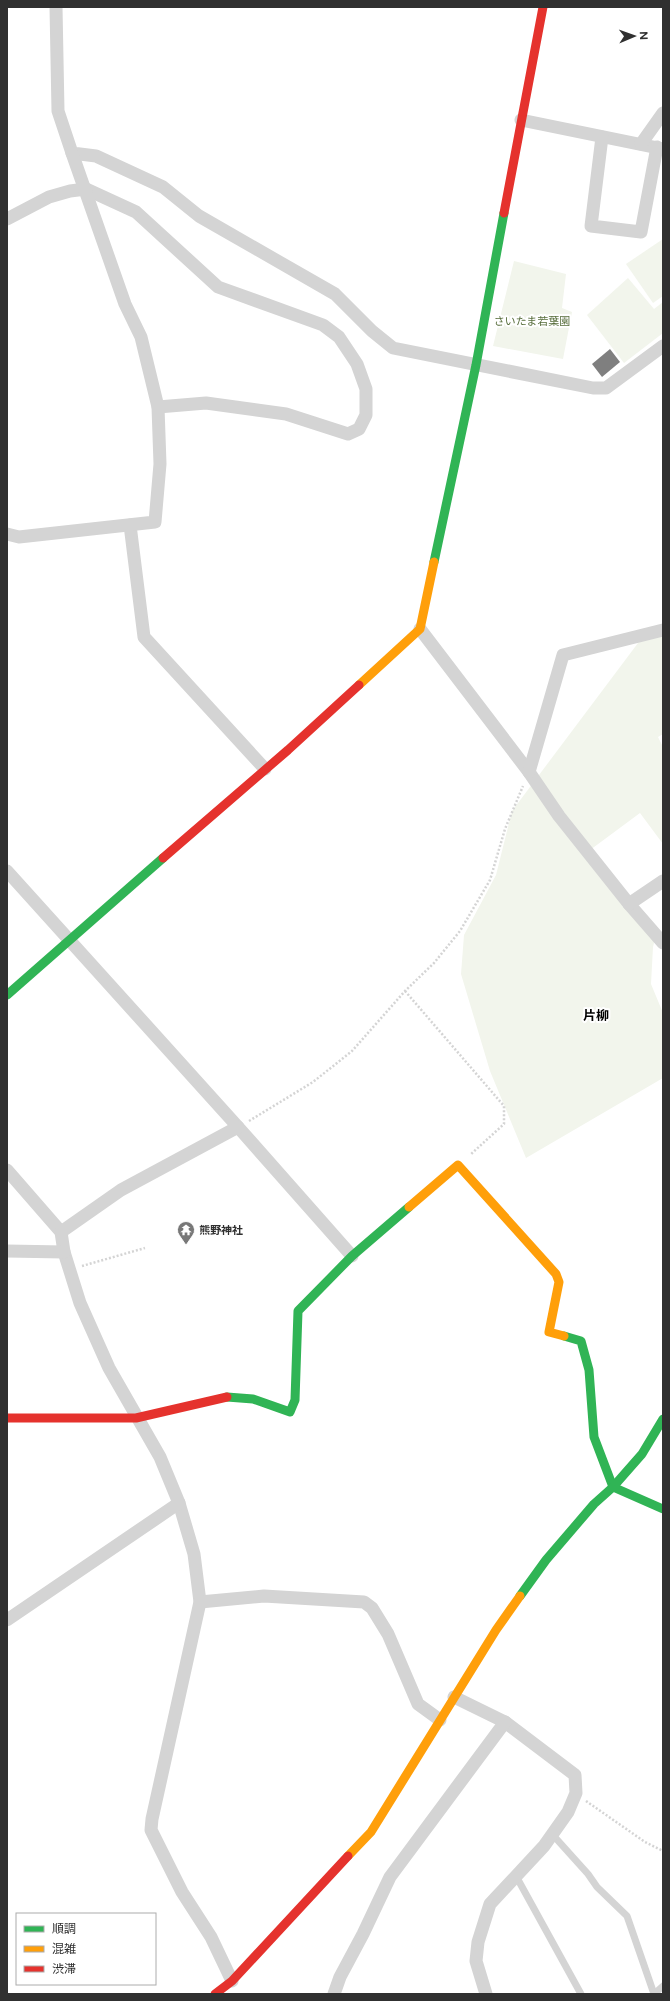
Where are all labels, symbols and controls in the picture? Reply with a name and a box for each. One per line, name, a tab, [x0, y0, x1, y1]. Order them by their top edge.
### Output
north arrow	[614, 16, 654, 56]
text: N	[637, 31, 650, 40]
park label: さいたま若葉園	[494, 315, 570, 328]
district label: 片柳	[583, 1008, 609, 1023]
temple icon: 熊野神社	[176, 1220, 196, 1245]
place label: 熊野神社	[199, 1224, 243, 1237]
legend	[16, 1913, 156, 1985]
text: 順調	[52, 1922, 76, 1936]
text: 混雑	[52, 1942, 76, 1956]
text: 渋滞	[52, 1962, 76, 1976]

